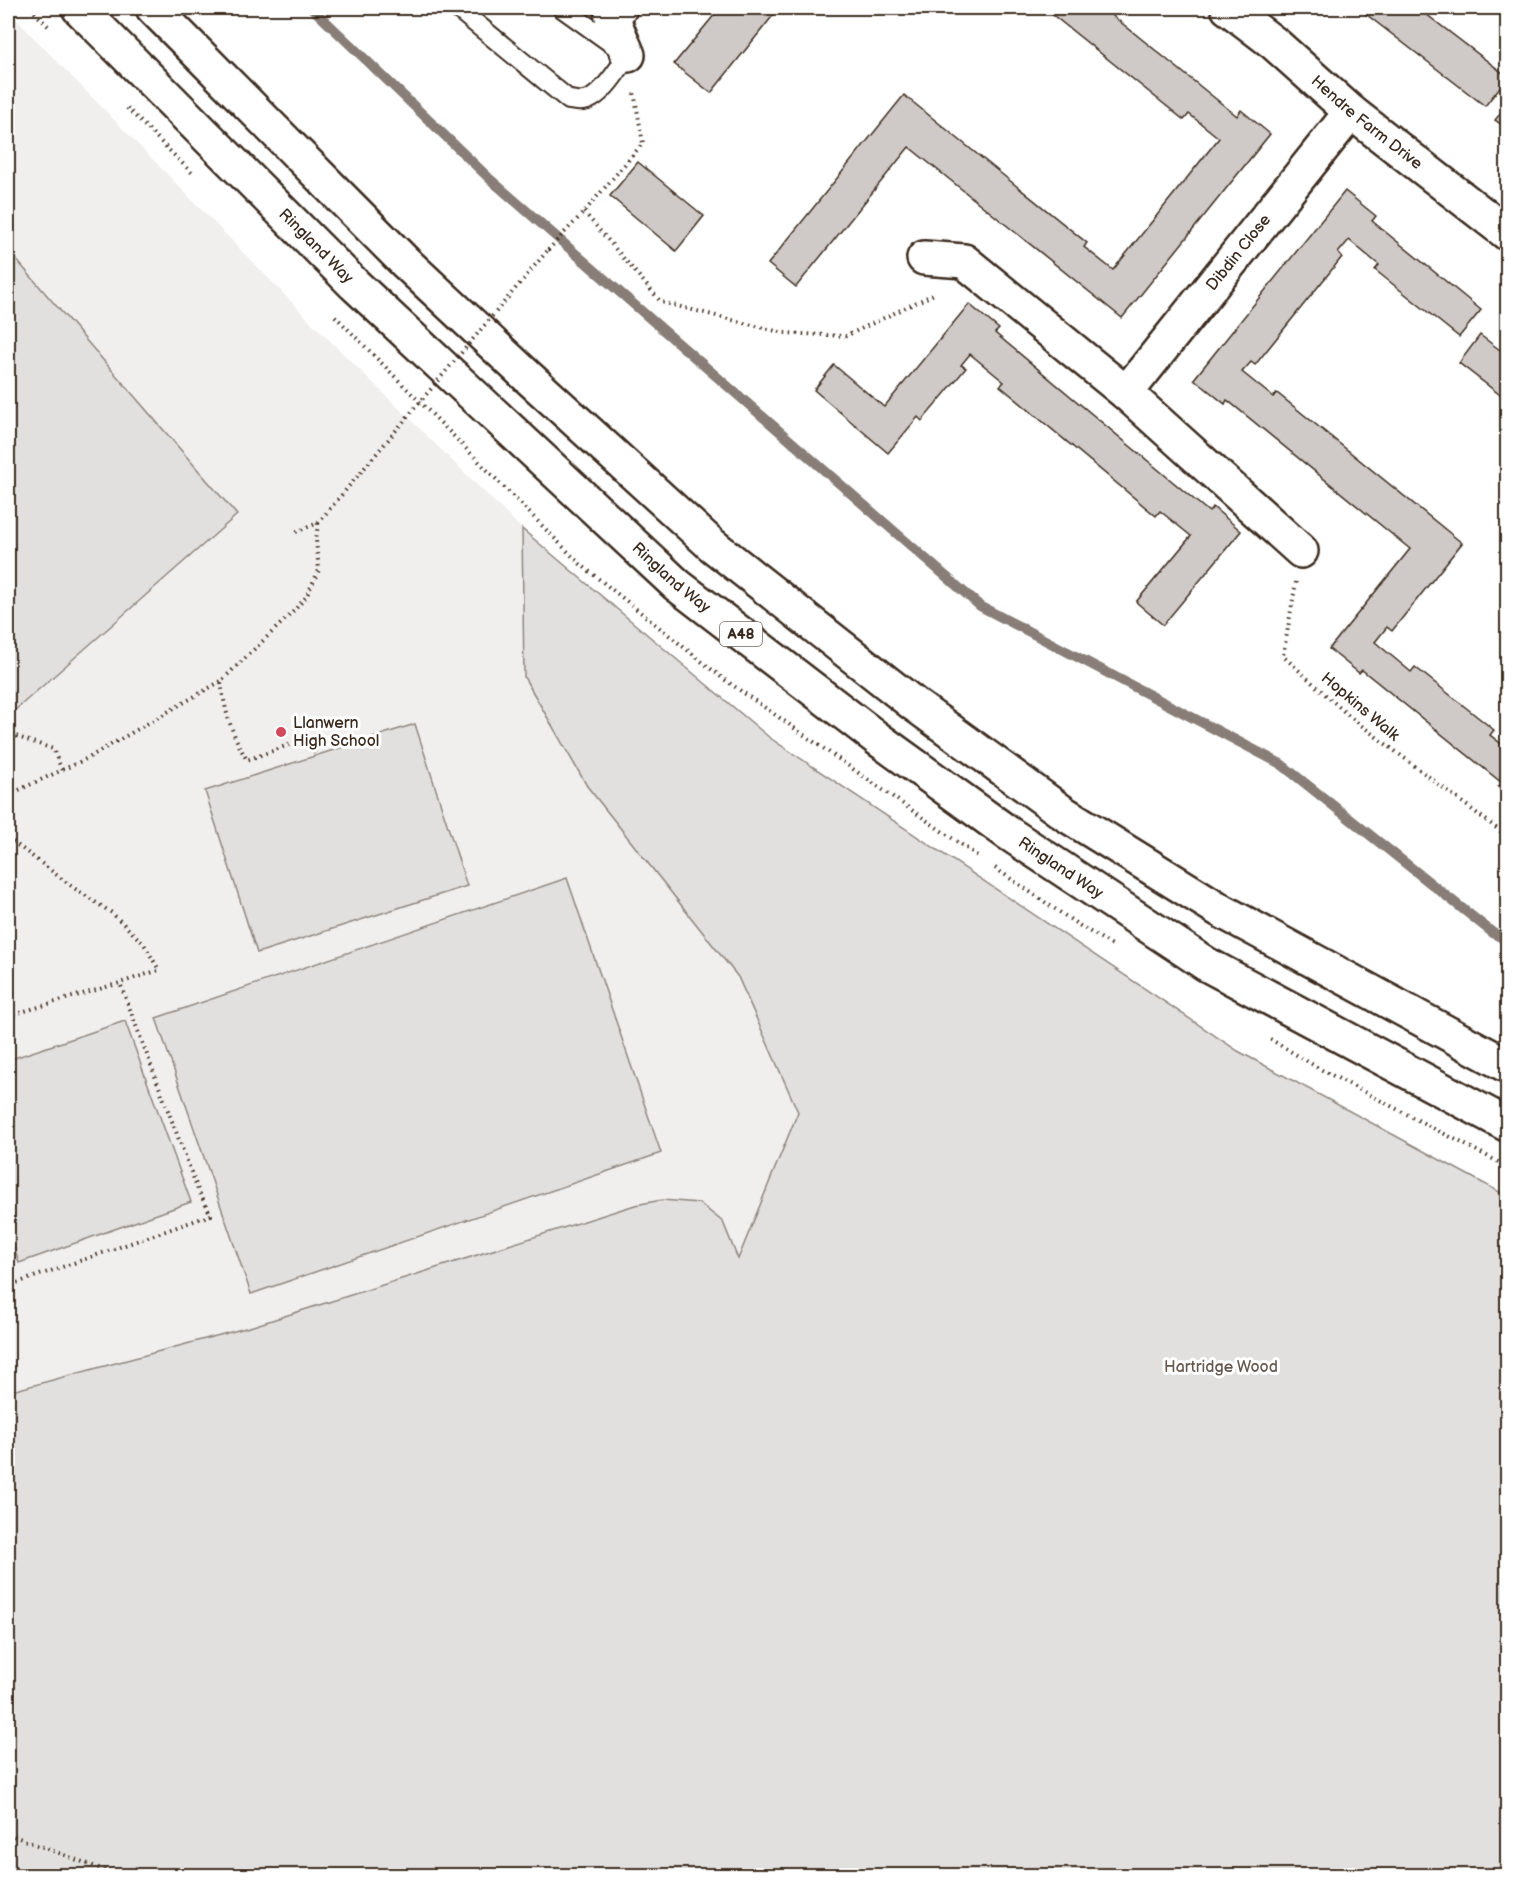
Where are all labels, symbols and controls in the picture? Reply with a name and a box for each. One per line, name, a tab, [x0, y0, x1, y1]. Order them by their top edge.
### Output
street label: Hendre Farm Drive	[1307, 72, 1426, 174]
street label: Ringland Way	[275, 205, 358, 288]
street label: Dibdin Close	[1202, 210, 1275, 294]
street label: Ringland Way	[628, 538, 715, 617]
road number: A48	[720, 622, 762, 646]
street label: Hopkins Walk	[1317, 669, 1403, 745]
place label: Llanwern High School	[293, 714, 379, 751]
marker: Llanwern High School	[274, 725, 288, 739]
street label: Ringland Way	[1015, 833, 1107, 903]
park label: Hartridge Wood	[1164, 1358, 1278, 1377]

